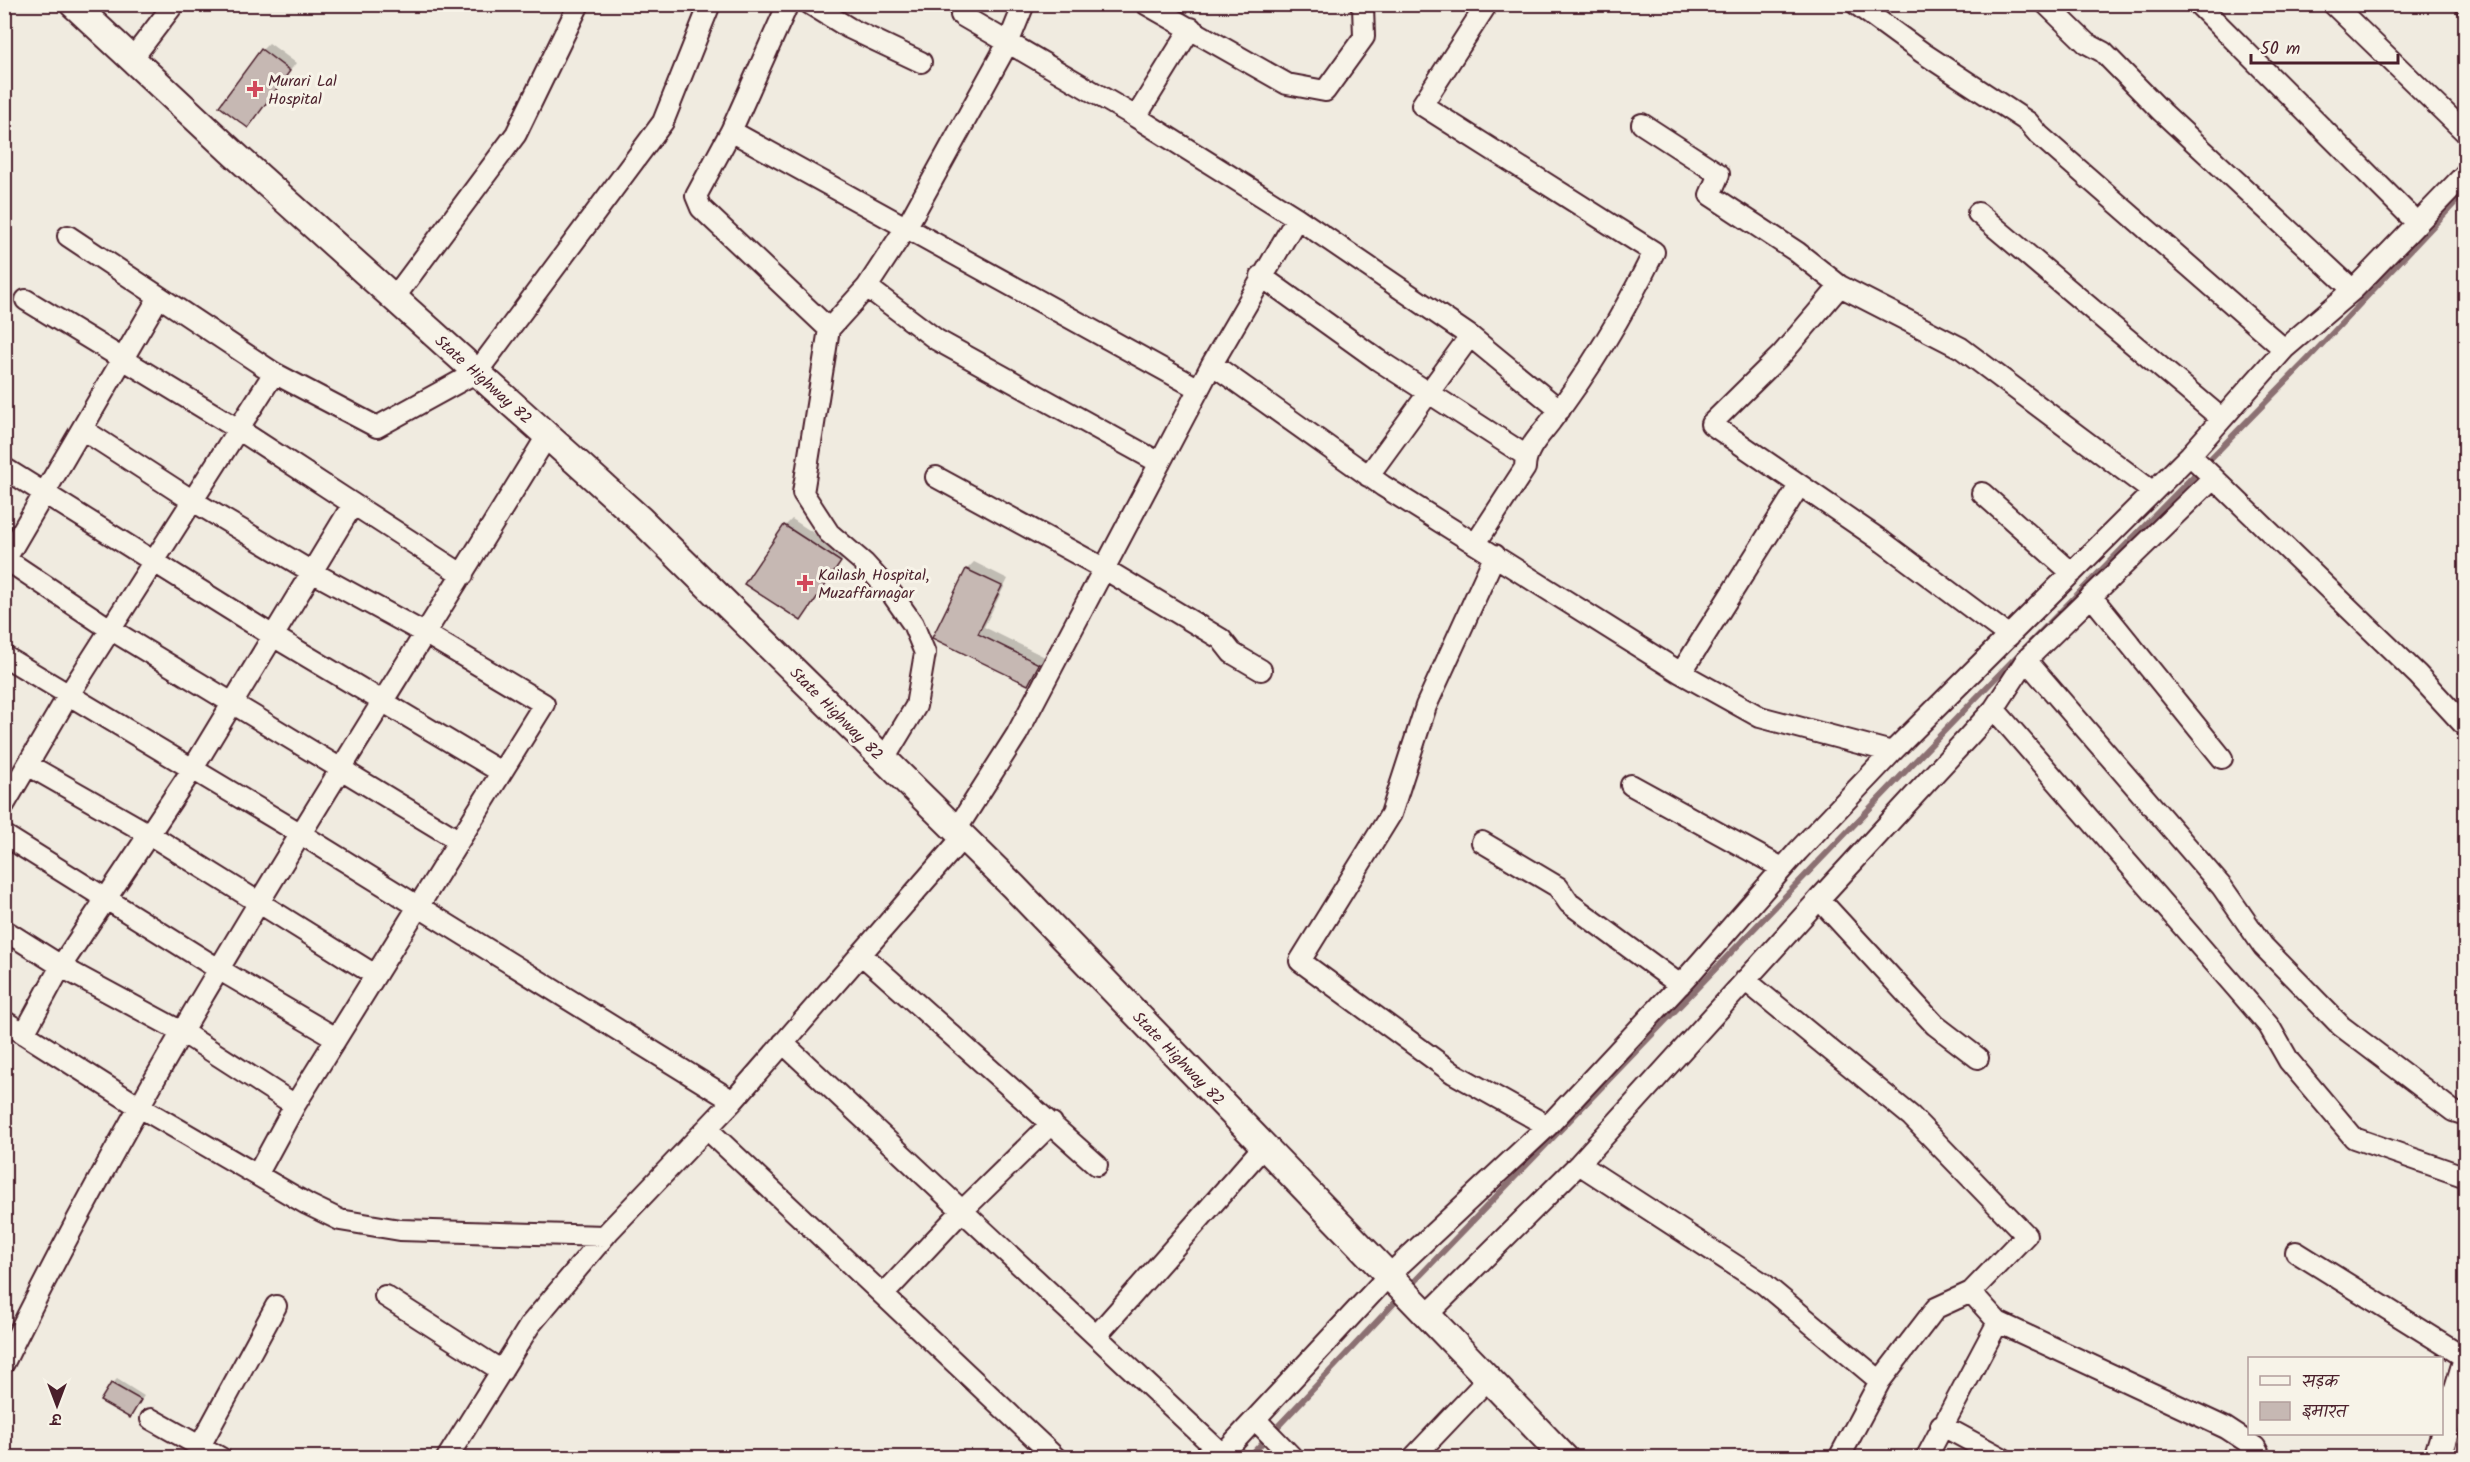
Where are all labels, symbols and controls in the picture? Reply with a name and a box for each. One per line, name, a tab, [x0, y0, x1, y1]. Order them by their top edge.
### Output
scale bar	[2251, 27, 2398, 65]
text: 50 m	[2260, 35, 2300, 64]
place label: Murari Lal Hospital	[268, 69, 337, 112]
marker: Murari Lal Hospital	[246, 80, 264, 98]
street label: State Highway 82	[429, 329, 537, 431]
place label: Kailash Hospital, Muzaffarnagar	[818, 563, 930, 606]
marker: Kailash Hospital, Muzaffarnagar	[796, 574, 814, 592]
street label: State Highway 82	[783, 661, 889, 767]
street label: State Highway 82	[1126, 1006, 1230, 1112]
legend	[2248, 1357, 2443, 1435]
text: सड़क	[2302, 1368, 2340, 1397]
north arrow	[27, 1375, 87, 1435]
text: इमारत	[2302, 1398, 2350, 1427]
text: उ	[49, 1406, 62, 1431]

